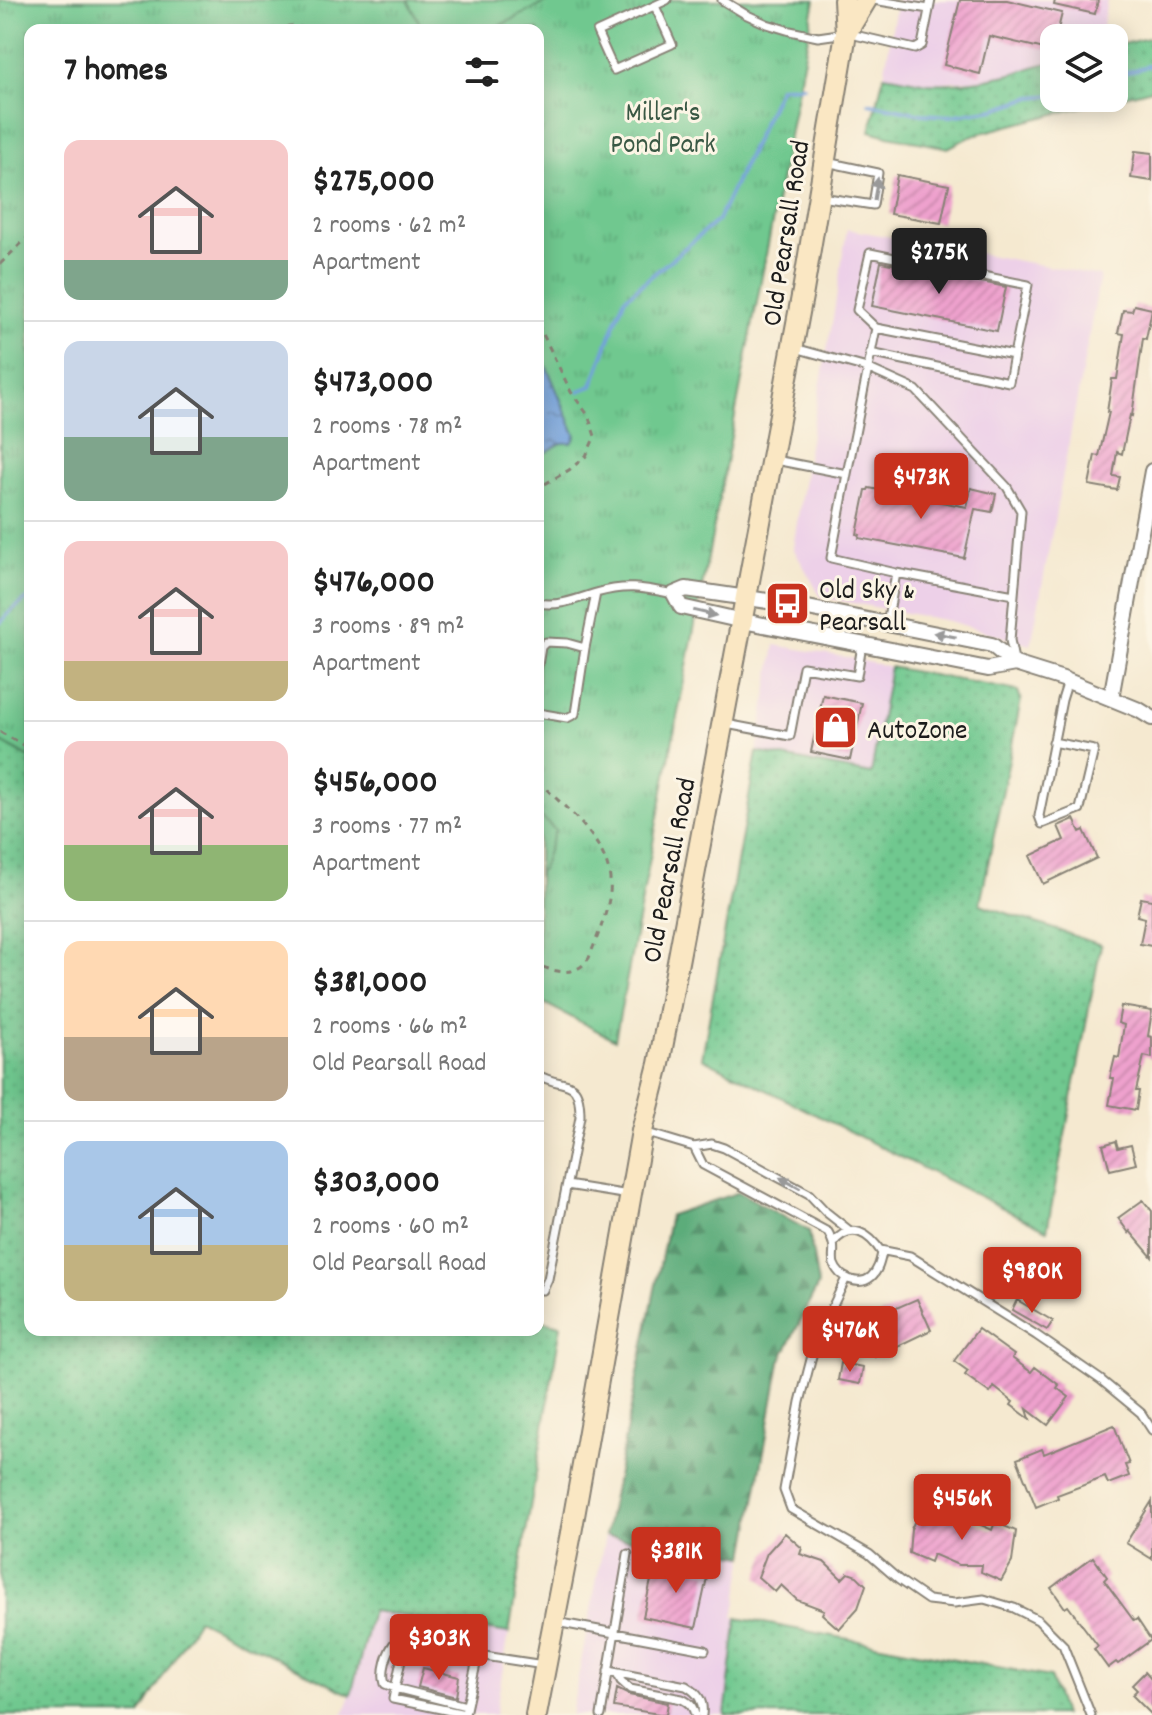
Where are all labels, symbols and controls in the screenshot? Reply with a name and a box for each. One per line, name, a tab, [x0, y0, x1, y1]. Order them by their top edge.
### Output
map controls	[1040, 24, 1128, 112]
button: layers	[1040, 24, 1128, 112]
text: 7 homes	[64, 48, 168, 97]
icon: filters	[460, 50, 504, 94]
park label: Miller's Pond Park	[610, 95, 716, 167]
street label: Old Pearsall Road	[754, 138, 823, 330]
text: $275,000	[312, 159, 435, 208]
icon: home	[128, 172, 224, 268]
one-way arrow	[870, 176, 882, 201]
text: 2 rooms · 62 m²	[312, 208, 466, 245]
pin: $275K	[883, 228, 995, 296]
text: $275K	[910, 235, 968, 272]
text: Apartment	[312, 245, 421, 282]
text: $473,000	[312, 360, 434, 409]
icon: home	[128, 373, 224, 469]
text: 2 rooms · 78 m²	[312, 409, 462, 446]
text: Apartment	[312, 446, 421, 483]
pin: $473K	[865, 453, 977, 521]
text: $473K	[892, 460, 950, 497]
text: $476,000	[312, 560, 435, 609]
icon: home	[128, 573, 224, 669]
place label: Old Sky & Pearsall	[819, 573, 915, 645]
bus stop icon: Old Sky & Pearsall	[764, 580, 812, 628]
one-way arrow	[693, 607, 718, 619]
text: 3 rooms · 89 m²	[312, 609, 465, 646]
one-way arrow	[933, 629, 958, 641]
text: Apartment	[312, 646, 421, 683]
shop icon: AutoZone	[812, 704, 860, 752]
place label: AutoZone	[867, 713, 967, 753]
text: $456,000	[312, 760, 438, 809]
icon: home	[128, 773, 224, 869]
street label: Old Pearsall Road	[634, 775, 709, 967]
text: 3 rooms · 77 m²	[312, 809, 462, 846]
text: Apartment	[312, 846, 421, 883]
text: $381,000	[312, 960, 427, 1009]
icon: home	[128, 973, 224, 1069]
text: 2 rooms · 66 m²	[312, 1009, 468, 1046]
text: Old Pearsall Road	[312, 1046, 486, 1083]
text: $303,000	[312, 1160, 440, 1209]
icon: home	[128, 1173, 224, 1269]
one-way arrow	[778, 1176, 801, 1190]
text: 2 rooms · 60 m²	[312, 1209, 469, 1246]
text: Old Pearsall Road	[312, 1246, 486, 1283]
pin: $980K	[976, 1247, 1088, 1315]
text: $980K	[1001, 1254, 1063, 1291]
pin: $476K	[794, 1306, 906, 1374]
text: $476K	[821, 1313, 879, 1350]
pin: $456K	[906, 1474, 1018, 1542]
text: $456K	[932, 1481, 992, 1518]
pin: $381K	[620, 1527, 732, 1595]
text: $381K	[650, 1534, 702, 1571]
pin: $303K	[383, 1614, 495, 1682]
text: $303K	[408, 1621, 470, 1658]

